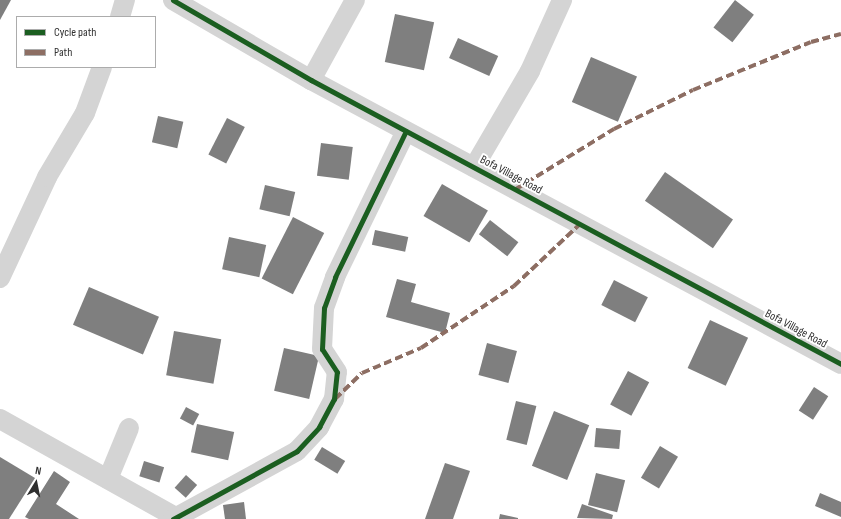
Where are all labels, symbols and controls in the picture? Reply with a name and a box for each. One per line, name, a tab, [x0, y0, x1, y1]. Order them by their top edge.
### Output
legend	[16, 16, 156, 68]
text: Cycle path	[54, 25, 96, 40]
text: Path	[54, 45, 72, 60]
street label: Bofa Village Road	[477, 153, 545, 197]
street label: Bofa Village Road	[762, 307, 830, 351]
north arrow	[16, 463, 56, 503]
text: N	[34, 464, 42, 478]

